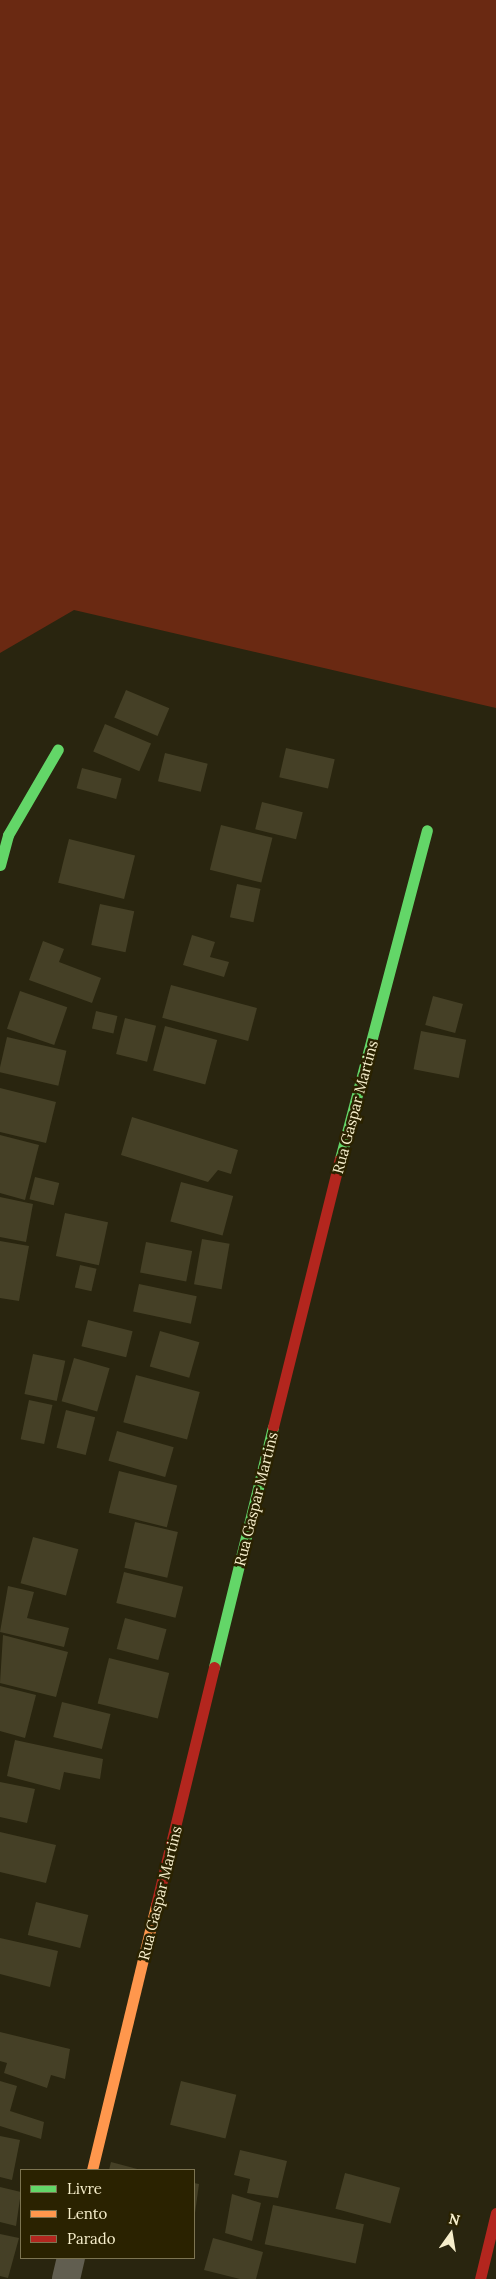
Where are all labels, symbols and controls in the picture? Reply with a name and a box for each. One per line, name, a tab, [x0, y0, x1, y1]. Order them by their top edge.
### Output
street label: Rua Gaspar Martins	[329, 1038, 381, 1176]
street label: Rua Gaspar Martins	[231, 1430, 281, 1568]
street label: Rua Gaspar Martins	[135, 1824, 185, 1962]
legend	[20, 2169, 195, 2259]
text: Livre	[67, 2179, 102, 2198]
text: Lento	[67, 2204, 107, 2223]
north arrow	[426, 2209, 476, 2259]
text: N	[447, 2209, 462, 2229]
text: Parado	[67, 2229, 116, 2248]

